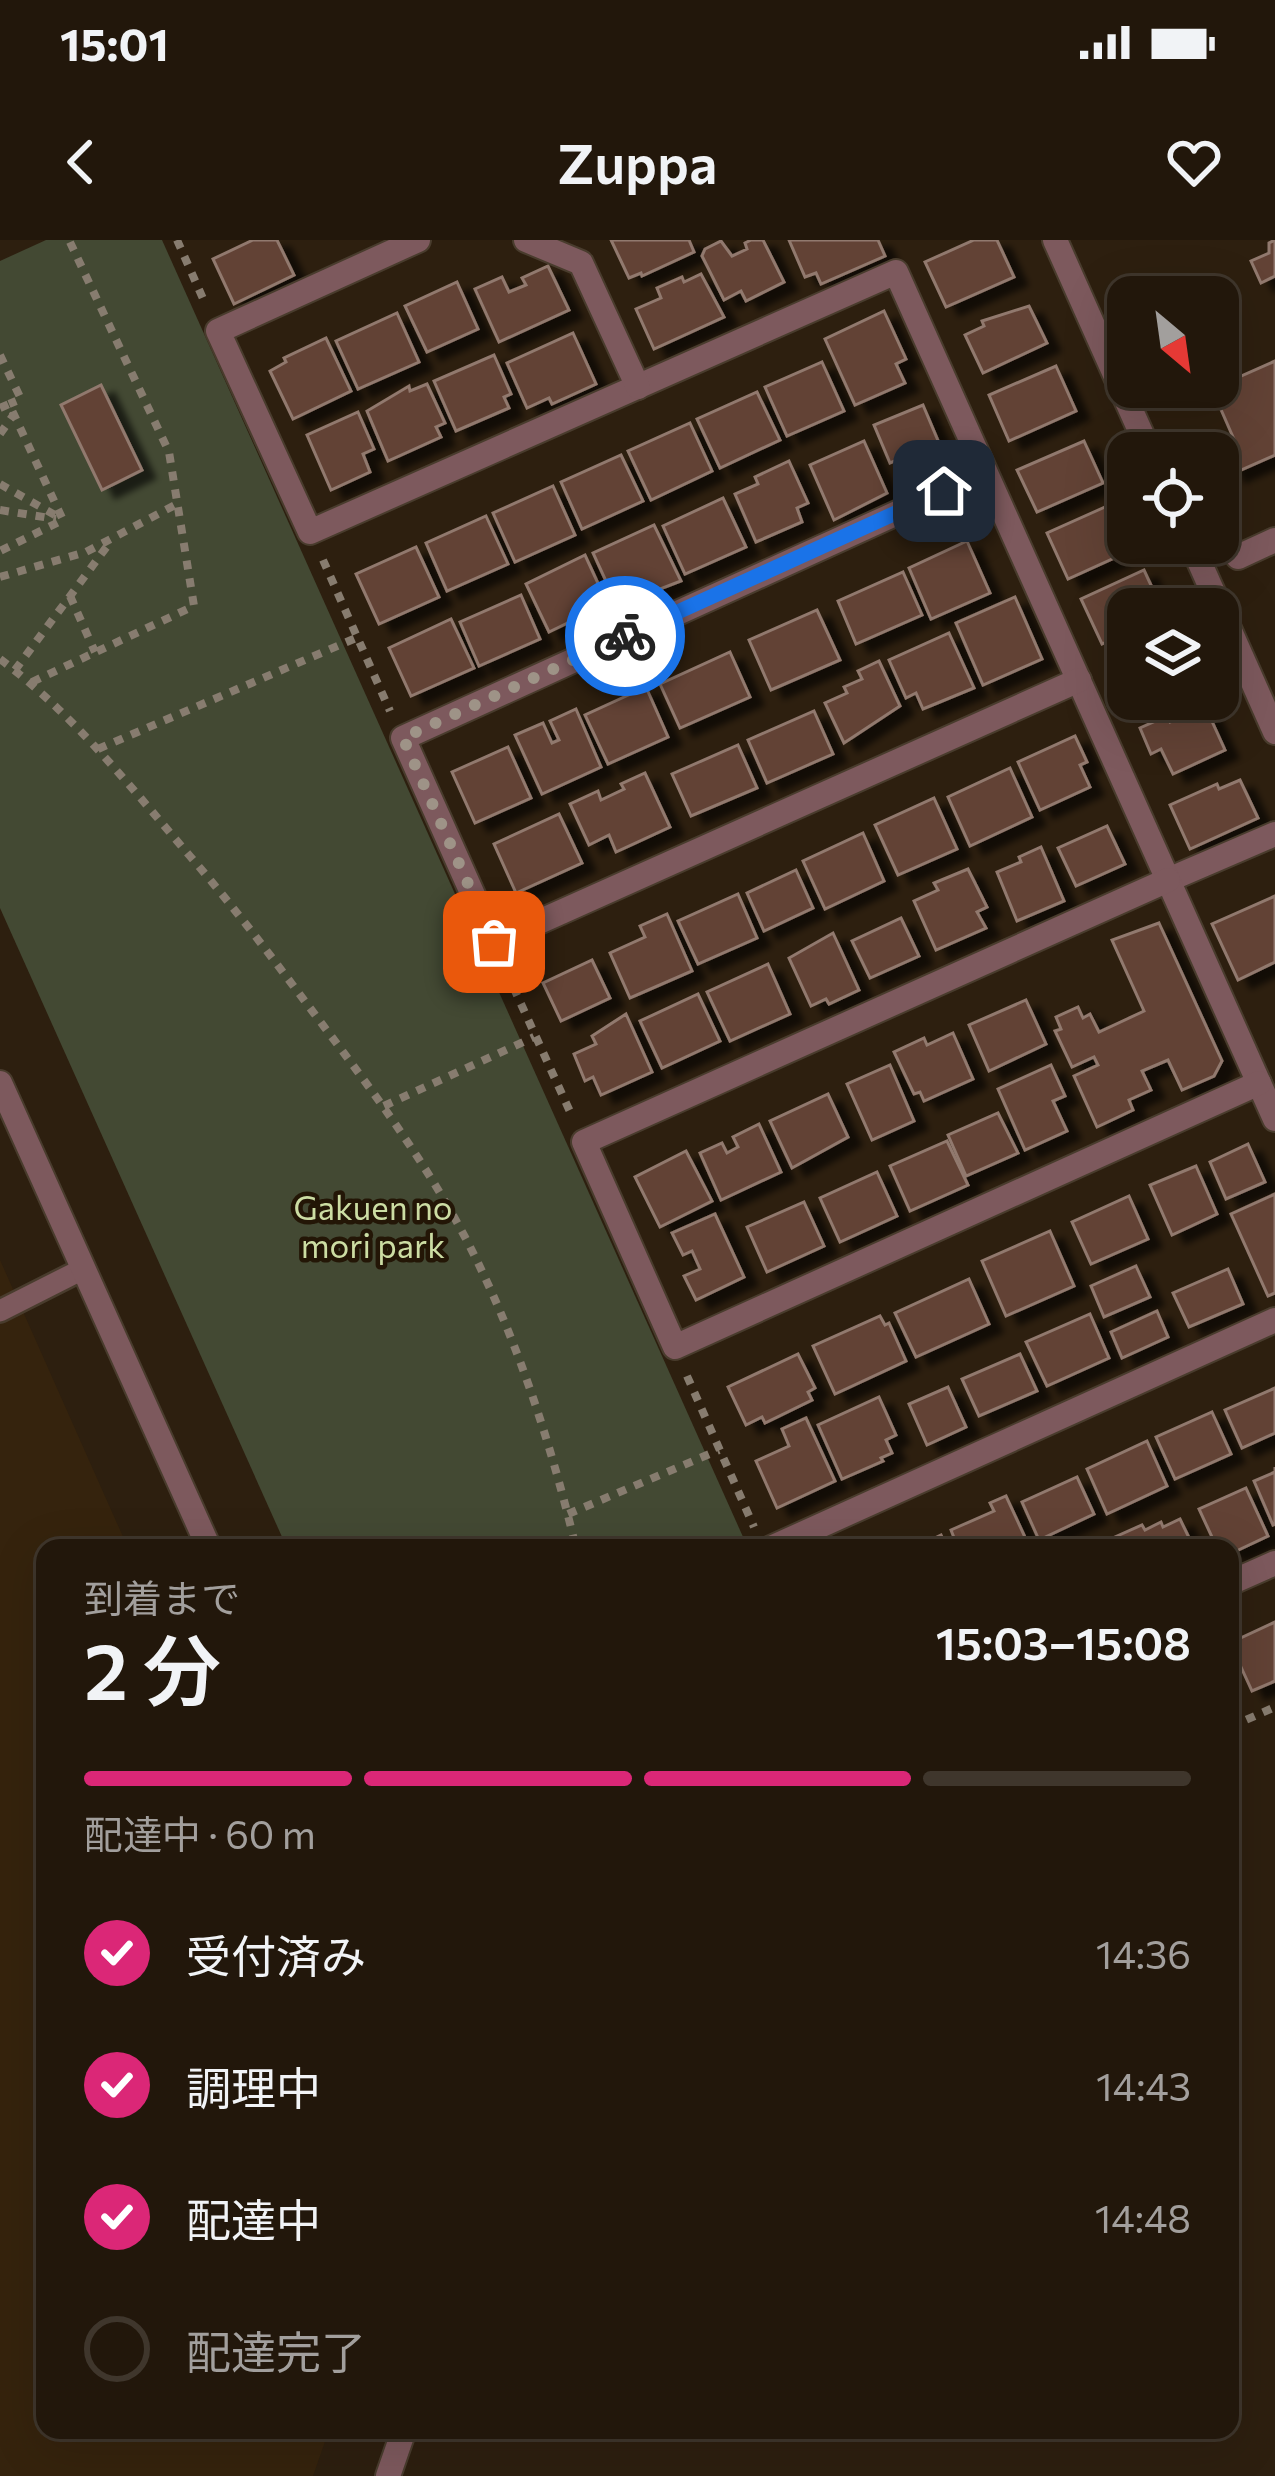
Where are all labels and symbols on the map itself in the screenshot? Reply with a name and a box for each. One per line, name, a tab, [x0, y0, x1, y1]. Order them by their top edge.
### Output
north arrow	[1107, 276, 1239, 408]
pin	[893, 440, 995, 542]
courier	[565, 576, 685, 696]
pin	[443, 891, 545, 993]
park label: Gakuen no mori park	[293, 1186, 453, 1265]

